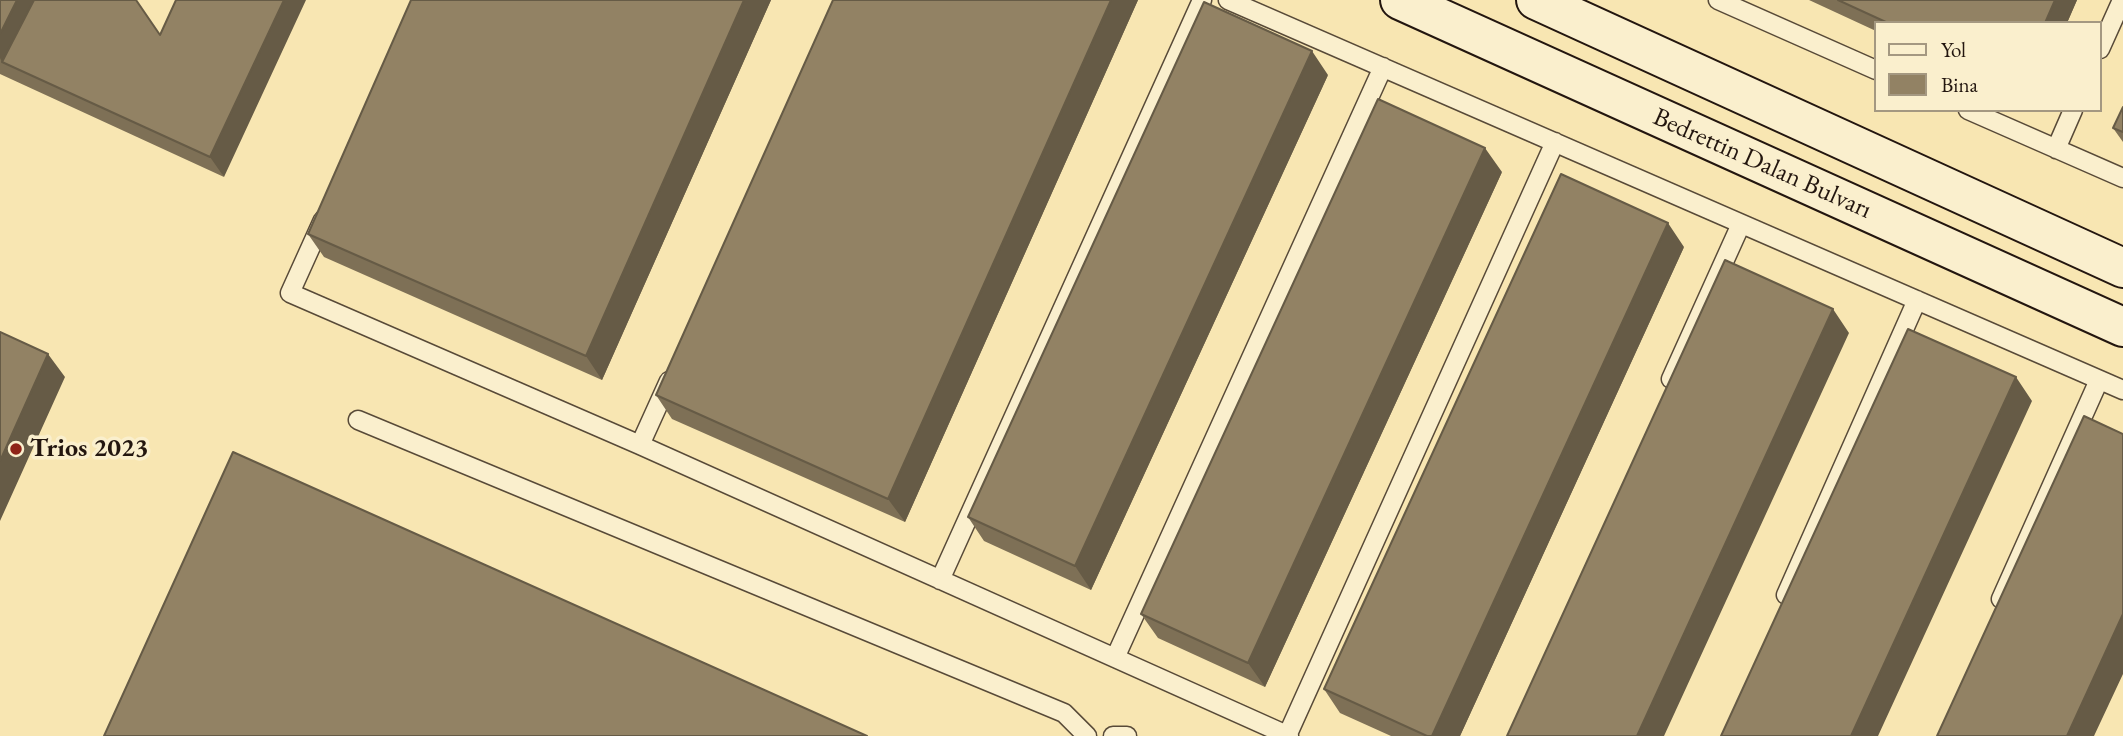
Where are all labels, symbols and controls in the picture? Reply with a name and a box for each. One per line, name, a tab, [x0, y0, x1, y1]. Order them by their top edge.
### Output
legend	[1874, 21, 2102, 112]
text: Yol	[1941, 36, 1966, 63]
text: Bina	[1941, 71, 1978, 98]
street label: Bedrettin Dalan Bulvarı	[1648, 102, 1876, 226]
place label: Trios 2023	[30, 433, 149, 465]
marker: Trios 2023	[8, 441, 24, 457]

